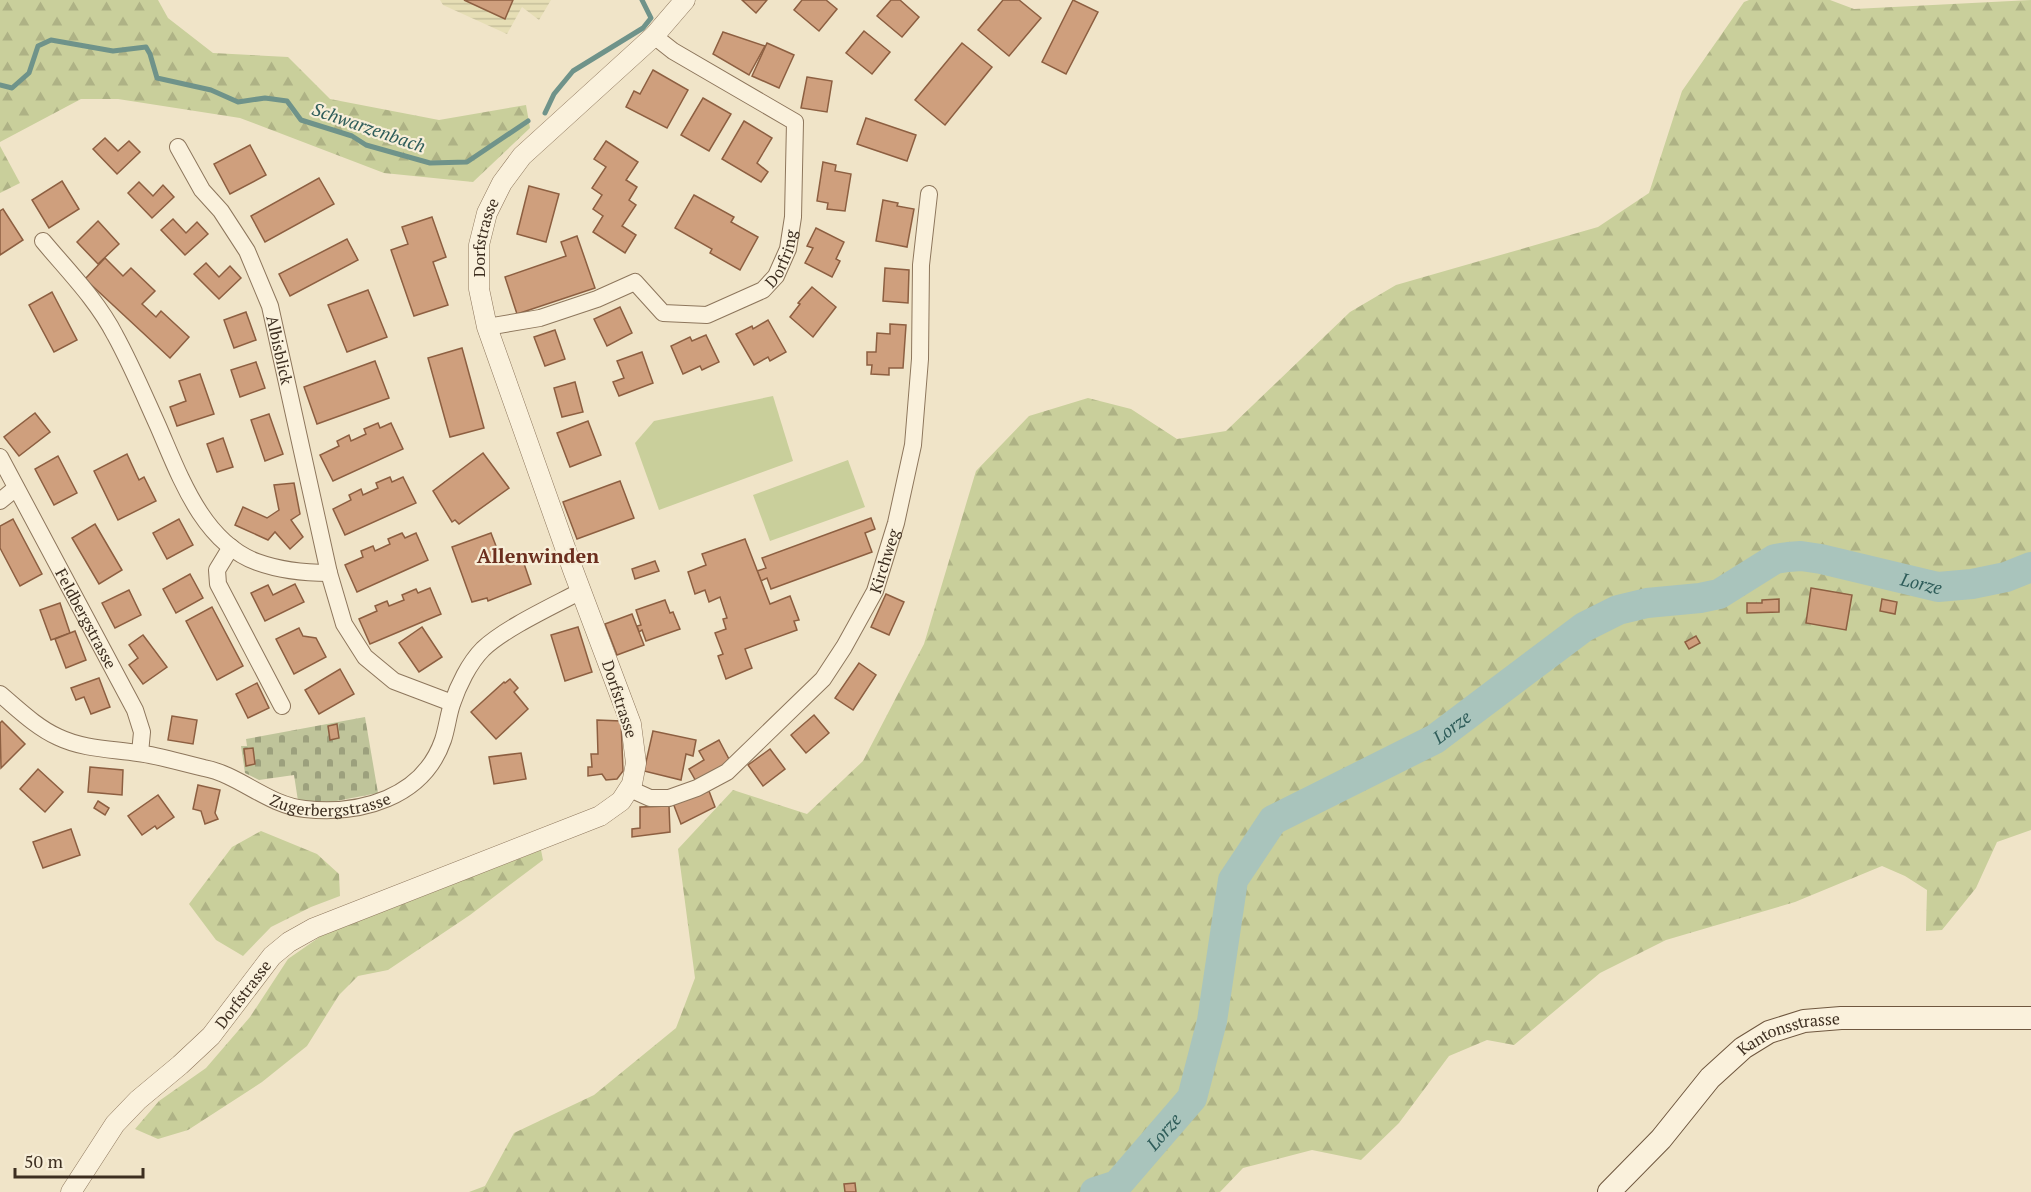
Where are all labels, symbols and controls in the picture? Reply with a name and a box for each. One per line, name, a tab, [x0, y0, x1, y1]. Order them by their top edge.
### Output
water label: Schwarzenbach	[309, 96, 429, 158]
street label: Dorfstrasse	[468, 194, 504, 277]
street label: Dorfring	[760, 228, 802, 292]
street label: Albisblick	[261, 313, 298, 388]
street label: Kirchweg	[864, 526, 905, 596]
district label: Allenwinden	[477, 542, 599, 569]
street label: Feldbergstrasse	[50, 564, 122, 673]
water label: Lorze	[1897, 566, 1945, 600]
street label: Dorfstrasse	[597, 657, 643, 741]
water label: Lorze	[1427, 704, 1475, 749]
street label: Zugerbergstrasse	[266, 787, 394, 821]
street label: Dorfstrasse	[210, 955, 276, 1033]
street label: Kantonsstrasse	[1732, 1007, 1841, 1060]
water label: Lorze	[1140, 1108, 1186, 1156]
scale bar	[15, 1141, 142, 1179]
text: 50 m	[24, 1149, 64, 1173]

